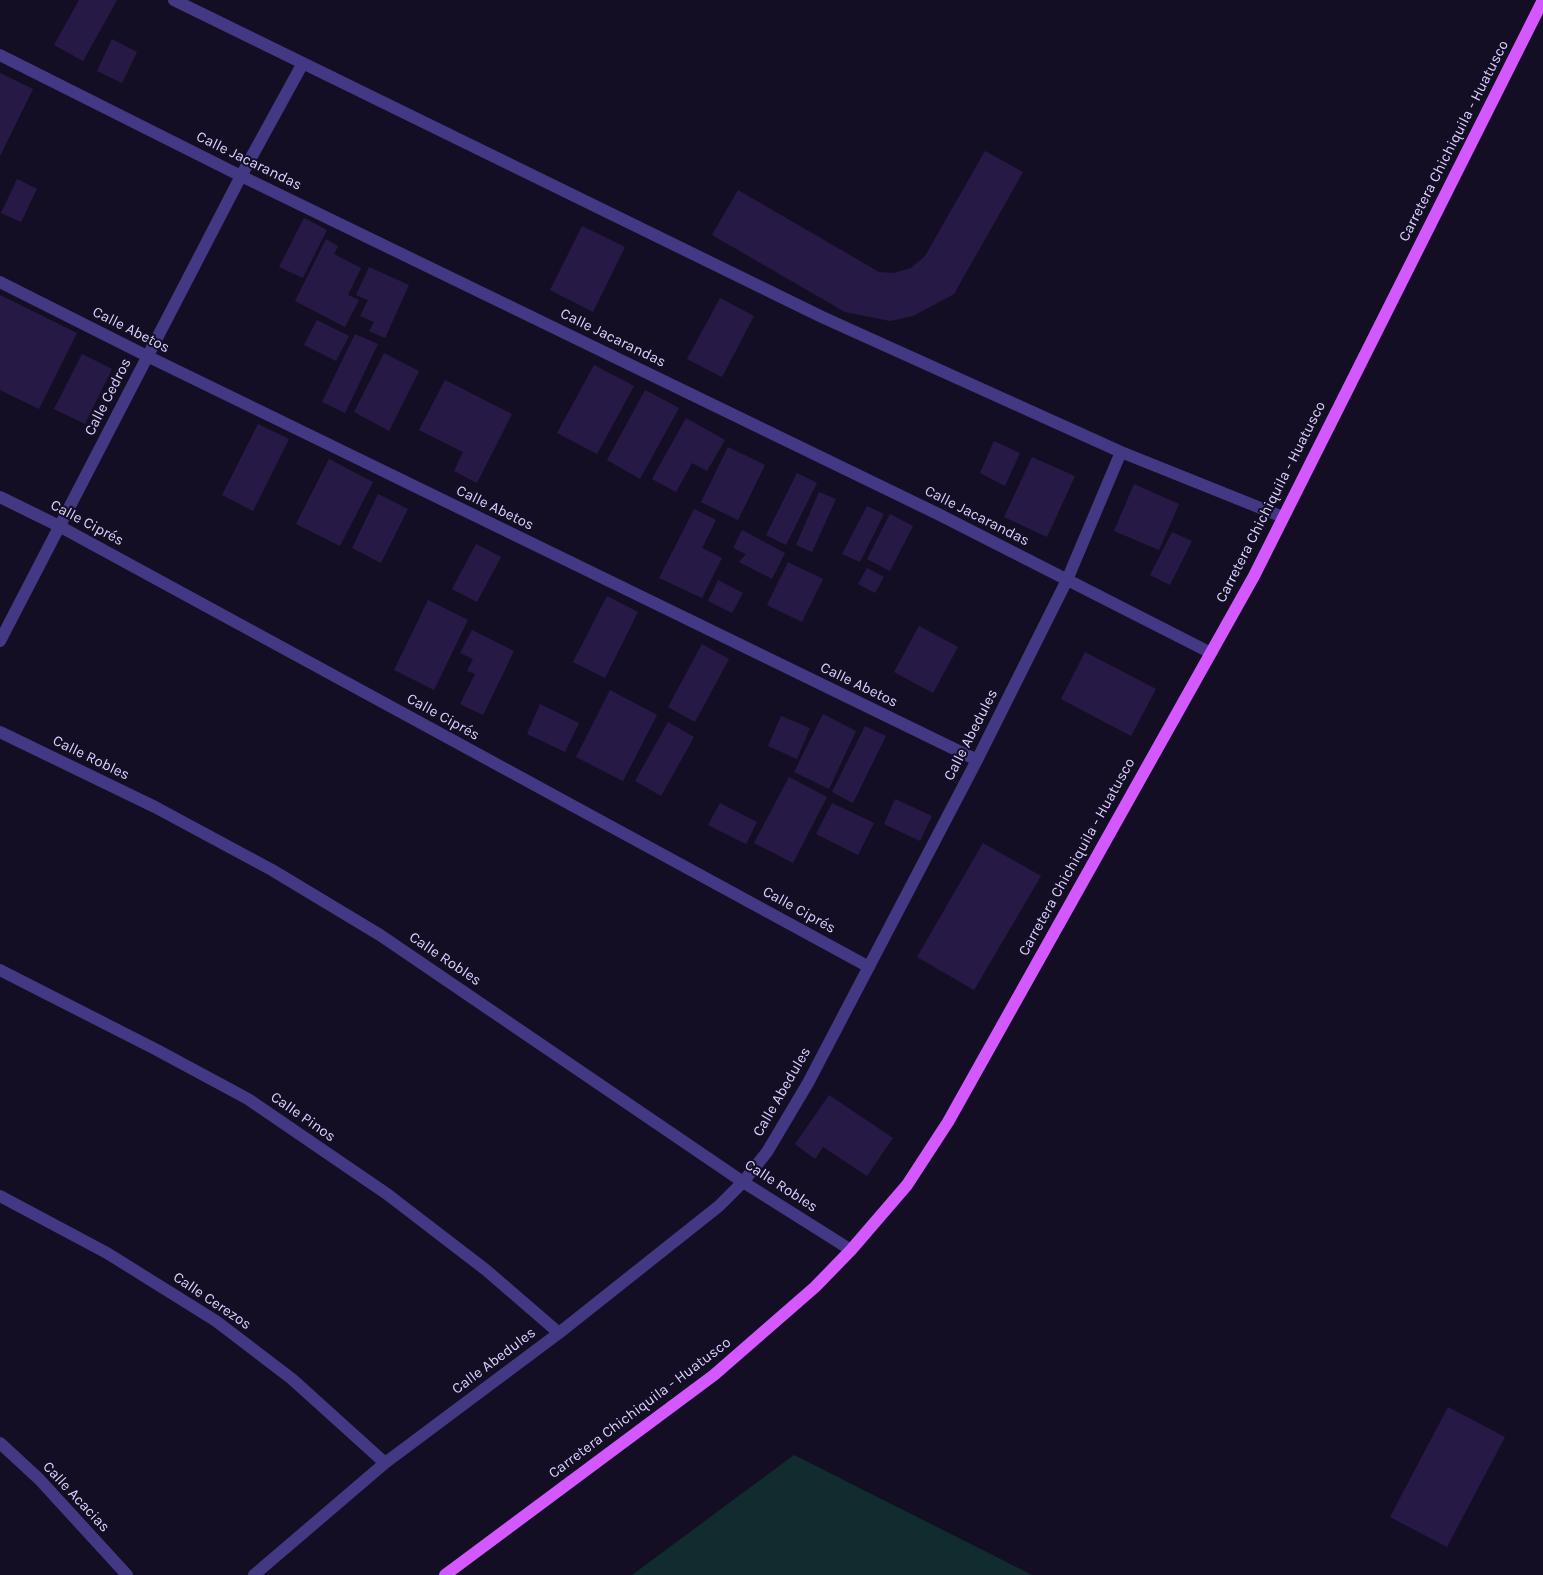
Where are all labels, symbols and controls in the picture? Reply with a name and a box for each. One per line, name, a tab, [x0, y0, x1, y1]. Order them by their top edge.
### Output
street label: Carretera Chichiquila - Huatusco	[1395, 37, 1513, 245]
street label: Calle Jacarandas	[193, 128, 305, 194]
street label: Calle Abetos	[89, 303, 173, 357]
street label: Calle Jacarandas	[557, 305, 669, 371]
street label: Calle Cedros	[81, 355, 135, 439]
street label: Carretera Chichiquila - Huatusco	[1212, 398, 1330, 606]
street label: Calle Abetos	[453, 481, 537, 535]
street label: Calle Jacarandas	[922, 482, 1032, 550]
street label: Calle Ciprés	[47, 496, 127, 550]
street label: Calle Abetos	[817, 658, 901, 712]
street label: Calle Abedules	[940, 686, 1002, 784]
street label: Calle Ciprés	[403, 690, 483, 744]
street label: Calle Robles	[50, 732, 132, 784]
street label: Carretera Chichiquila - Huatusco	[1015, 755, 1139, 959]
street label: Calle Ciprés	[759, 883, 839, 937]
street label: Calle Robles	[405, 928, 485, 990]
street label: Calle Abedules	[749, 1044, 815, 1140]
street label: Calle Pinos	[267, 1088, 339, 1146]
street label: Calle Robles	[741, 1156, 821, 1216]
street label: Calle Cerezos	[170, 1268, 254, 1334]
street label: Calle Abedules	[449, 1324, 539, 1398]
street label: Carretera Chichiquila - Huatusco	[545, 1334, 735, 1482]
street label: Calle Acacias	[39, 1458, 113, 1536]

